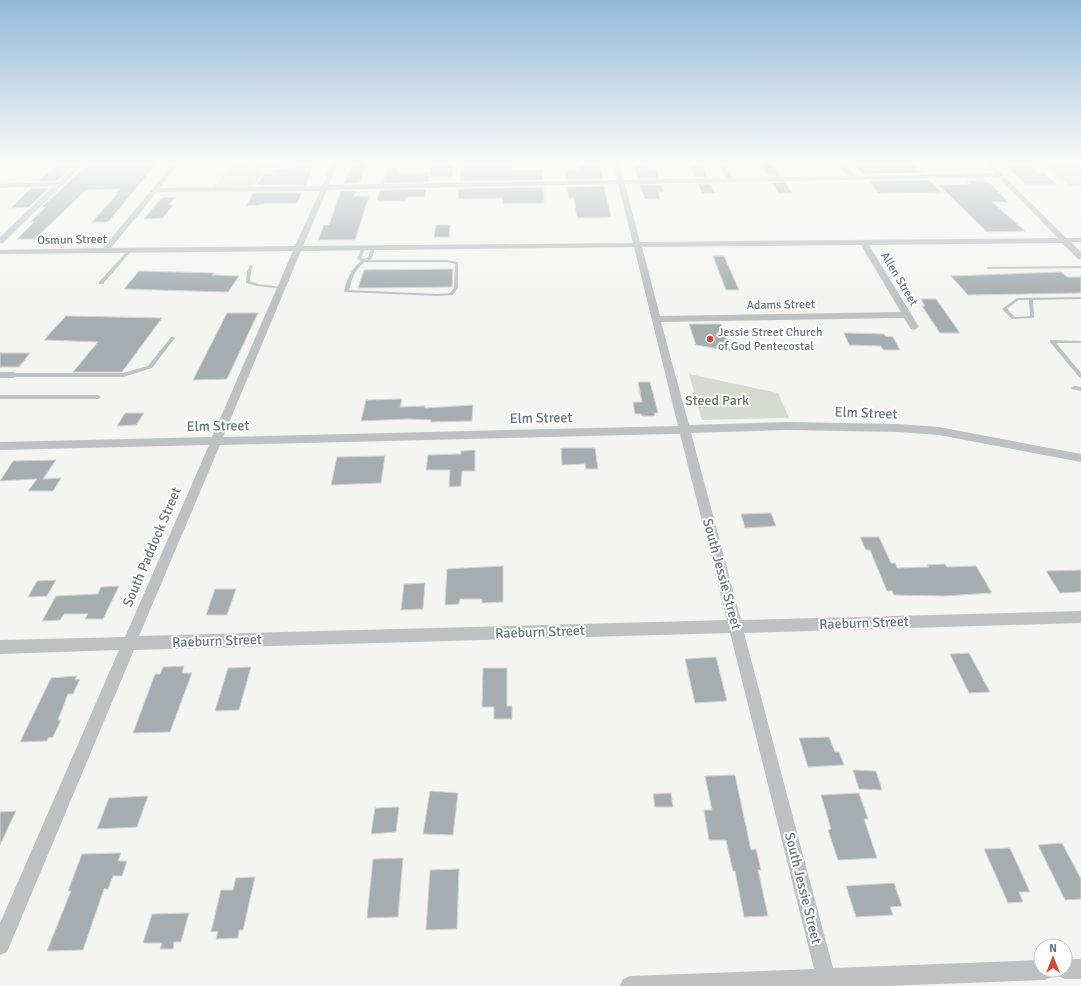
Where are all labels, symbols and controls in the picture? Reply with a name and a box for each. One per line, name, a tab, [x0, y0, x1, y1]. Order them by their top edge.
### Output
street label: Osmun Street	[37, 232, 107, 248]
street label: Allen Street	[877, 249, 921, 309]
street label: Adams Street	[747, 297, 815, 313]
place label: Jessie Street Church of God Pentecostal	[718, 325, 822, 354]
marker: Jessie Street Church of God Pentecostal	[705, 334, 715, 344]
park label: Steed Park	[685, 392, 749, 409]
street label: Elm Street	[834, 403, 898, 423]
street label: Elm Street	[509, 409, 573, 427]
street label: Elm Street	[186, 417, 250, 435]
street label: South Paddock Street	[119, 485, 185, 609]
street label: South Jessie Street	[699, 517, 745, 631]
street label: Raeburn Street	[819, 613, 909, 633]
street label: Raeburn Street	[495, 622, 585, 642]
street label: Raeburn Street	[172, 631, 262, 651]
street label: South Jessie Street	[781, 831, 825, 946]
north arrow	[1033, 938, 1073, 978]
text: N	[1049, 942, 1057, 955]

